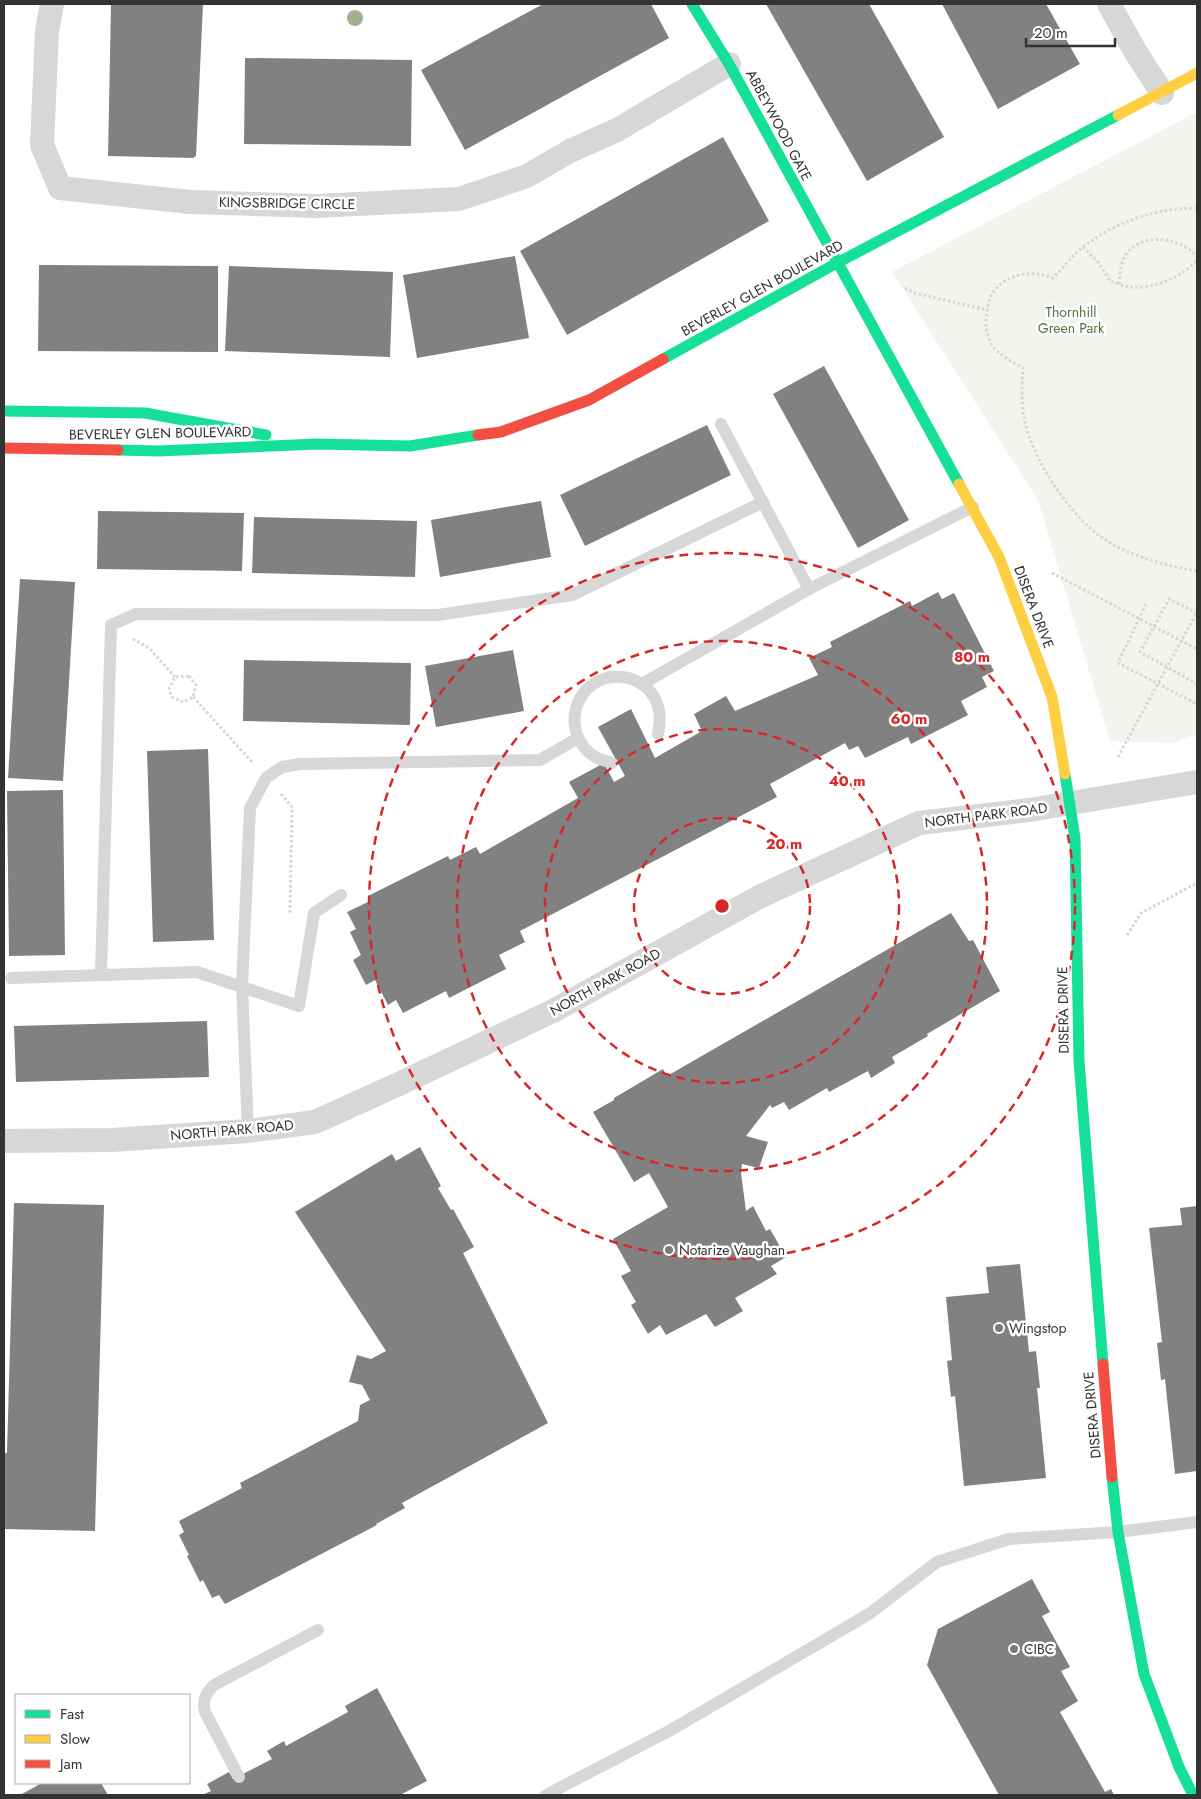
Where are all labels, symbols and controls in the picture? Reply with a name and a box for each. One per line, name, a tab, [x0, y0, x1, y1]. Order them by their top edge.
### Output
scale bar	[1026, 15, 1115, 47]
text: 20 m	[1034, 22, 1068, 44]
street label: ABBEYWOOD GATE	[741, 66, 817, 184]
street label: KINGSBRIDGE CIRCLE	[219, 192, 355, 214]
street label: BEVERLEY GLEN BOULEVARD	[677, 235, 847, 341]
park label: Thornhill Green Park	[1038, 302, 1105, 338]
street label: BEVERLEY GLEN BOULEVARD	[69, 421, 251, 445]
street label: DISERA DRIVE	[1009, 563, 1059, 651]
text: 80 m	[954, 646, 990, 668]
text: 60 m	[891, 708, 927, 730]
text: 40 m	[828, 770, 866, 792]
street label: NORTH PARK ROAD	[923, 798, 1049, 832]
text: 20 m	[766, 833, 802, 855]
centre of rings	[713, 897, 731, 915]
street label: NORTH PARK ROAD	[546, 943, 664, 1021]
street label: DISERA DRIVE	[1052, 966, 1074, 1054]
street label: NORTH PARK ROAD	[170, 1115, 294, 1145]
place label: Notarize Vaughan	[679, 1240, 785, 1260]
marker: Notarize Vaughan	[663, 1244, 675, 1256]
place label: Wingstop	[1009, 1318, 1066, 1338]
marker: Wingstop	[993, 1322, 1005, 1334]
street label: DISERA DRIVE	[1078, 1371, 1106, 1459]
place label: CIBC	[1024, 1639, 1054, 1659]
marker: CIBC	[1008, 1643, 1020, 1655]
legend	[15, 1694, 190, 1784]
text: Fast	[60, 1703, 84, 1725]
text: Slow	[60, 1728, 91, 1750]
text: Jam	[58, 1753, 83, 1775]

